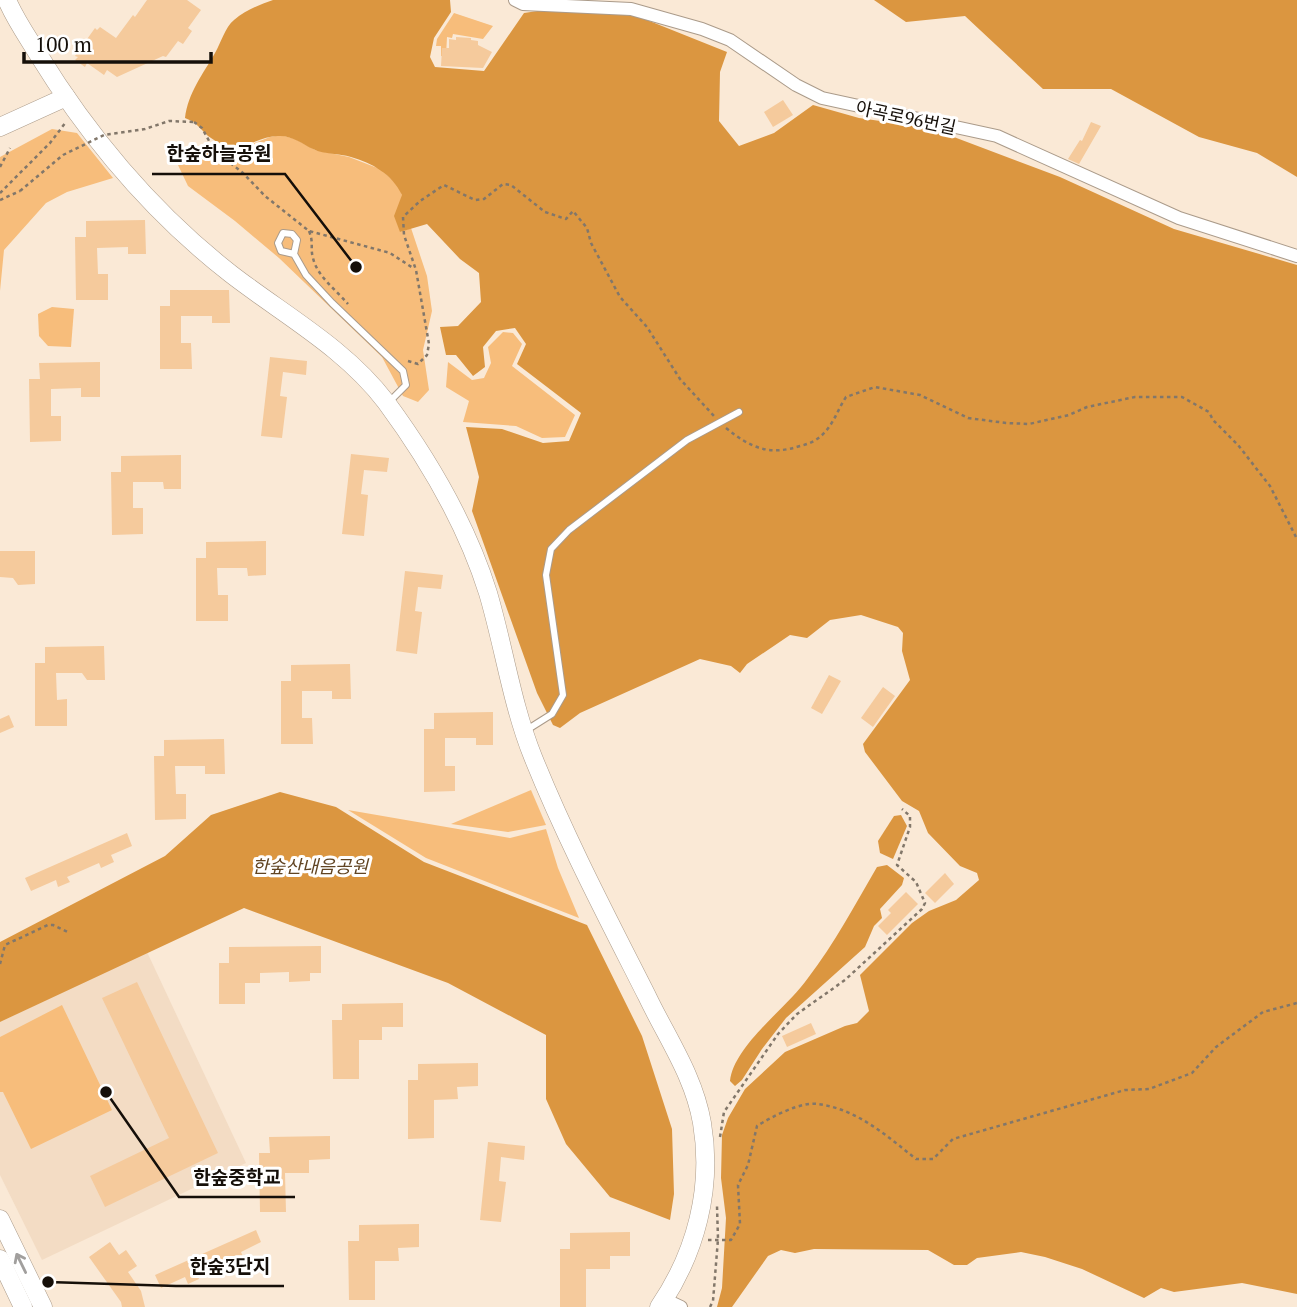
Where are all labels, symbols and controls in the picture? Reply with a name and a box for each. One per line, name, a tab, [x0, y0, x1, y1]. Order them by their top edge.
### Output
scale bar	[24, 21, 212, 65]
text: 100 m	[35, 30, 92, 58]
street label: 아곡로96번길	[854, 95, 958, 139]
callout: 한숲하늘공원	[152, 134, 285, 174]
text: 한숲하늘공원	[167, 140, 271, 165]
park label: 한숲산내음공원	[252, 854, 369, 878]
callout: 한숲중학교	[179, 1157, 295, 1197]
text: 한숲중학교	[193, 1164, 281, 1189]
callout: 한숲3단지	[176, 1246, 284, 1286]
one-way arrow	[14, 1253, 28, 1274]
text: 한숲3단지	[190, 1253, 270, 1278]

